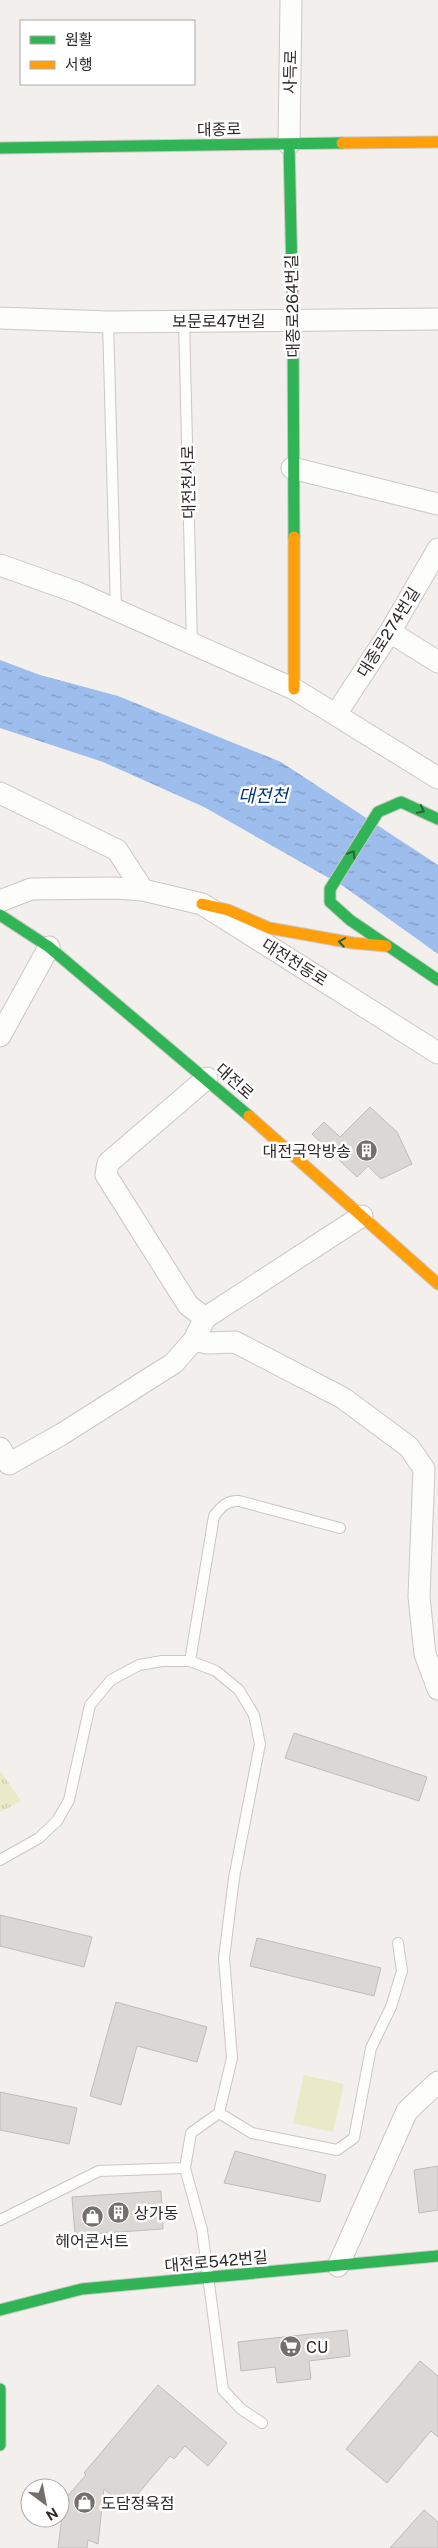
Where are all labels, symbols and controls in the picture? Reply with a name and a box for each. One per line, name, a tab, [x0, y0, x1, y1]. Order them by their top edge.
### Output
legend	[20, 20, 195, 85]
text: 원활	[65, 31, 93, 48]
street label: 사득로	[281, 49, 300, 94]
text: 서행	[65, 56, 93, 73]
street label: 대종로	[197, 120, 242, 139]
street label: 대종로264번길	[282, 254, 303, 358]
street label: 보문로47번길	[172, 312, 266, 331]
street label: 대전천서로	[178, 445, 199, 519]
street label: 대종로274번길	[353, 584, 424, 681]
water label: 대전천	[238, 785, 290, 806]
one-way arrow	[415, 804, 424, 814]
one-way arrow	[346, 850, 355, 859]
street label: 대전천동로	[258, 935, 331, 990]
one-way arrow	[338, 937, 346, 947]
street label: 대전로	[212, 1060, 258, 1103]
building icon: 대전국악방송	[355, 1139, 379, 1163]
place label: 대전국악방송	[263, 1142, 351, 1161]
building icon: 상가동	[106, 2201, 130, 2225]
place label: 상가동	[134, 2204, 178, 2223]
shop icon: 헤어콘서트	[80, 2205, 104, 2229]
place label: 헤어콘서트	[55, 2232, 129, 2251]
street label: 대전로542번길	[164, 2248, 268, 2275]
supermarket icon: CU	[278, 2335, 302, 2359]
place label: CU	[306, 2338, 328, 2357]
north arrow	[20, 2478, 70, 2528]
shop icon: 도담정육점	[73, 2491, 97, 2515]
place label: 도담정육점	[101, 2494, 175, 2513]
text: N	[43, 2504, 61, 2524]

